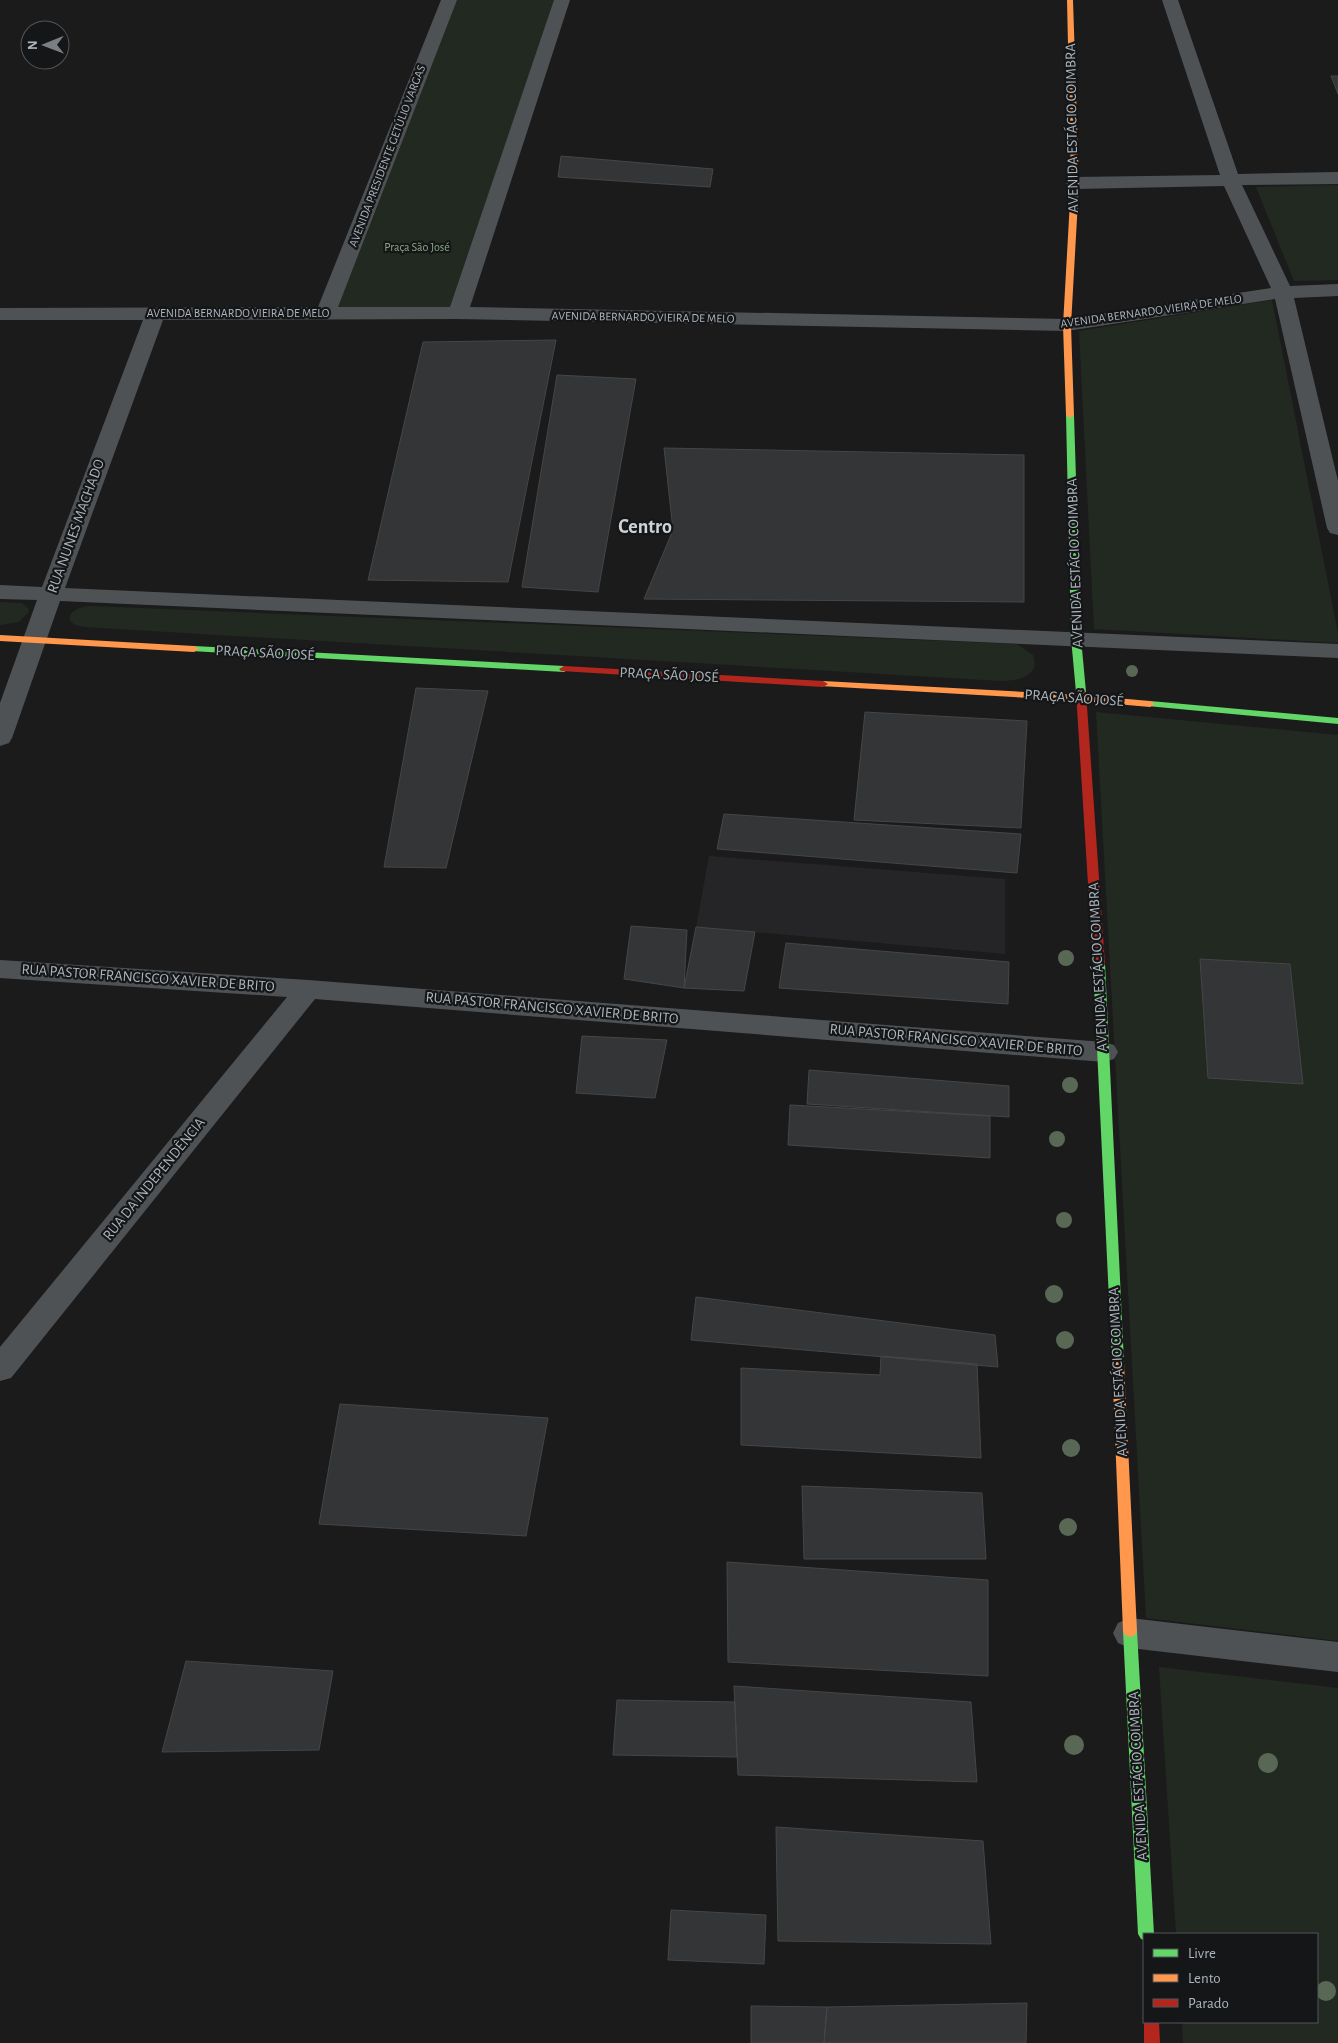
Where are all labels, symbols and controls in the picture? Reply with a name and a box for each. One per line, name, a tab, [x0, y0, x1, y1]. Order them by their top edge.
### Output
north arrow	[20, 20, 70, 70]
text: N	[26, 40, 40, 50]
street label: AVENIDA ESTÁCIO COIMBRA	[1061, 43, 1081, 213]
street label: AVENIDA PRESIDENTE GETÚLIO VARGAS	[346, 63, 427, 249]
park label: Praça São José	[384, 241, 450, 253]
street label: AVENIDA BERNARDO VIEIRA DE MELO	[1060, 292, 1243, 330]
street label: AVENIDA BERNARDO VIEIRA DE MELO	[147, 307, 330, 319]
street label: AVENIDA BERNARDO VIEIRA DE MELO	[552, 309, 735, 325]
street label: RUA NUNES MACHADO	[45, 457, 107, 595]
street label: AVENIDA ESTÁCIO COIMBRA	[1063, 478, 1085, 648]
district label: Centro	[618, 517, 672, 537]
street label: PRAÇA SÃO JOSÉ	[215, 641, 315, 663]
street label: PRAÇA SÃO JOSÉ	[619, 663, 719, 685]
street label: PRAÇA SÃO JOSÉ	[1024, 685, 1124, 709]
street label: AVENIDA ESTÁCIO COIMBRA	[1084, 882, 1110, 1052]
street label: RUA PASTOR FRANCISCO XAVIER DE BRITO	[21, 962, 275, 994]
street label: RUA PASTOR FRANCISCO XAVIER DE BRITO	[425, 989, 679, 1027]
street label: RUA PASTOR FRANCISCO XAVIER DE BRITO	[829, 1021, 1083, 1059]
street label: RUA DA INDEPENDÊNCIA	[99, 1114, 208, 1243]
street label: AVENIDA ESTÁCIO COIMBRA	[1104, 1287, 1130, 1457]
street label: AVENIDA ESTÁCIO COIMBRA	[1124, 1691, 1150, 1861]
legend	[1143, 1933, 1318, 2023]
text: Livre	[1188, 1946, 1216, 1961]
text: Lento	[1188, 1971, 1221, 1986]
text: Parado	[1188, 1996, 1229, 2011]

